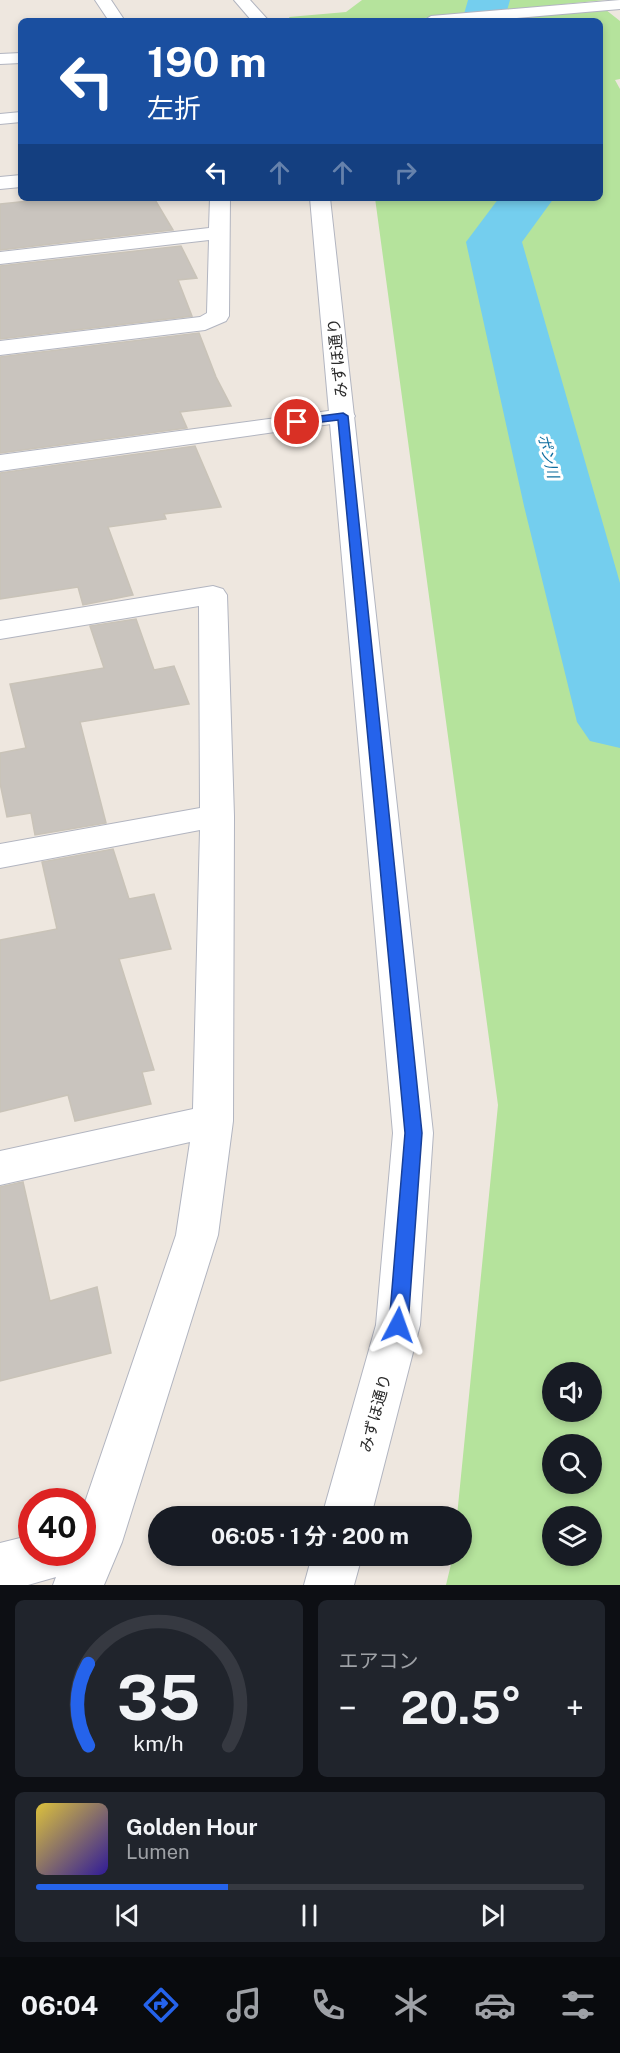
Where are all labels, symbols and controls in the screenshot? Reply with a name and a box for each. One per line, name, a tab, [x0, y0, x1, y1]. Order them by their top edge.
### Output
text: 190 m	[147, 37, 267, 86]
icon: left	[48, 42, 126, 120]
text: 左折	[147, 92, 201, 124]
icon: left	[200, 156, 233, 189]
icon: ahead	[263, 156, 296, 189]
icon: ahead	[326, 156, 359, 189]
icon: right	[389, 156, 422, 189]
street label: みずほ通り	[324, 317, 351, 399]
pin	[271, 396, 322, 447]
icon: arrive	[280, 405, 313, 438]
water label: ポン川	[535, 432, 563, 482]
position arrow	[366, 1293, 430, 1357]
map controls	[542, 1362, 602, 1566]
button: sound	[542, 1362, 602, 1422]
street label: みずほ通り	[356, 1372, 395, 1454]
button: search	[542, 1434, 602, 1494]
speed limit sign: 40	[18, 1488, 96, 1566]
button: layers	[542, 1506, 602, 1566]
text: 06:05 · 1 分 · 200 m	[211, 1523, 409, 1549]
text: エアコン	[339, 1649, 419, 1673]
text: 35	[117, 1661, 201, 1734]
text: 20.5°	[401, 1681, 522, 1734]
text: −	[339, 1689, 357, 1727]
text: +	[566, 1689, 584, 1727]
text: km/h	[134, 1731, 184, 1756]
text: Golden Hour	[126, 1814, 257, 1840]
text: Lumen	[126, 1840, 190, 1864]
icon: previous	[111, 1899, 144, 1932]
icon: pause	[293, 1899, 326, 1932]
icon: next	[476, 1899, 509, 1932]
icon: directions	[140, 1984, 182, 2026]
icon: music	[223, 1984, 265, 2026]
icon: phone	[307, 1984, 349, 2026]
icon: climate	[390, 1984, 432, 2026]
icon: car	[474, 1984, 516, 2026]
icon: filters	[557, 1984, 599, 2026]
text: 06:04	[21, 1989, 98, 2021]

